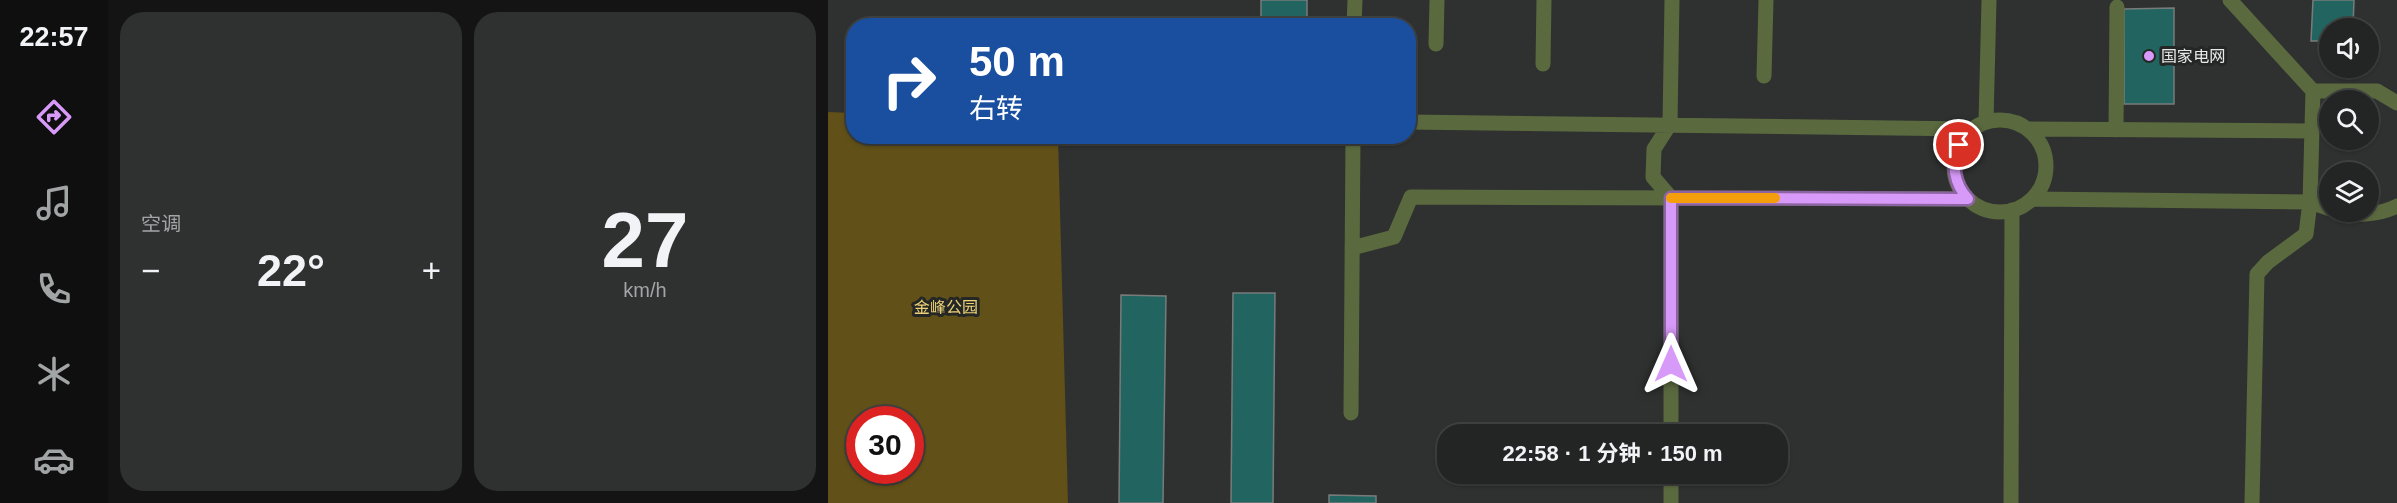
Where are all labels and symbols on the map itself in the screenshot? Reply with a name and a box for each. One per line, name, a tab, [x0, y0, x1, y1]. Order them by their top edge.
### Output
place label: 国家电网	[2161, 48, 2225, 65]
marker: 国家电网	[2142, 49, 2156, 63]
pin	[1933, 119, 1984, 170]
park label: 金峰公园	[914, 299, 978, 316]
position arrow	[1639, 332, 1703, 396]
speed limit sign: 30	[846, 406, 924, 484]

